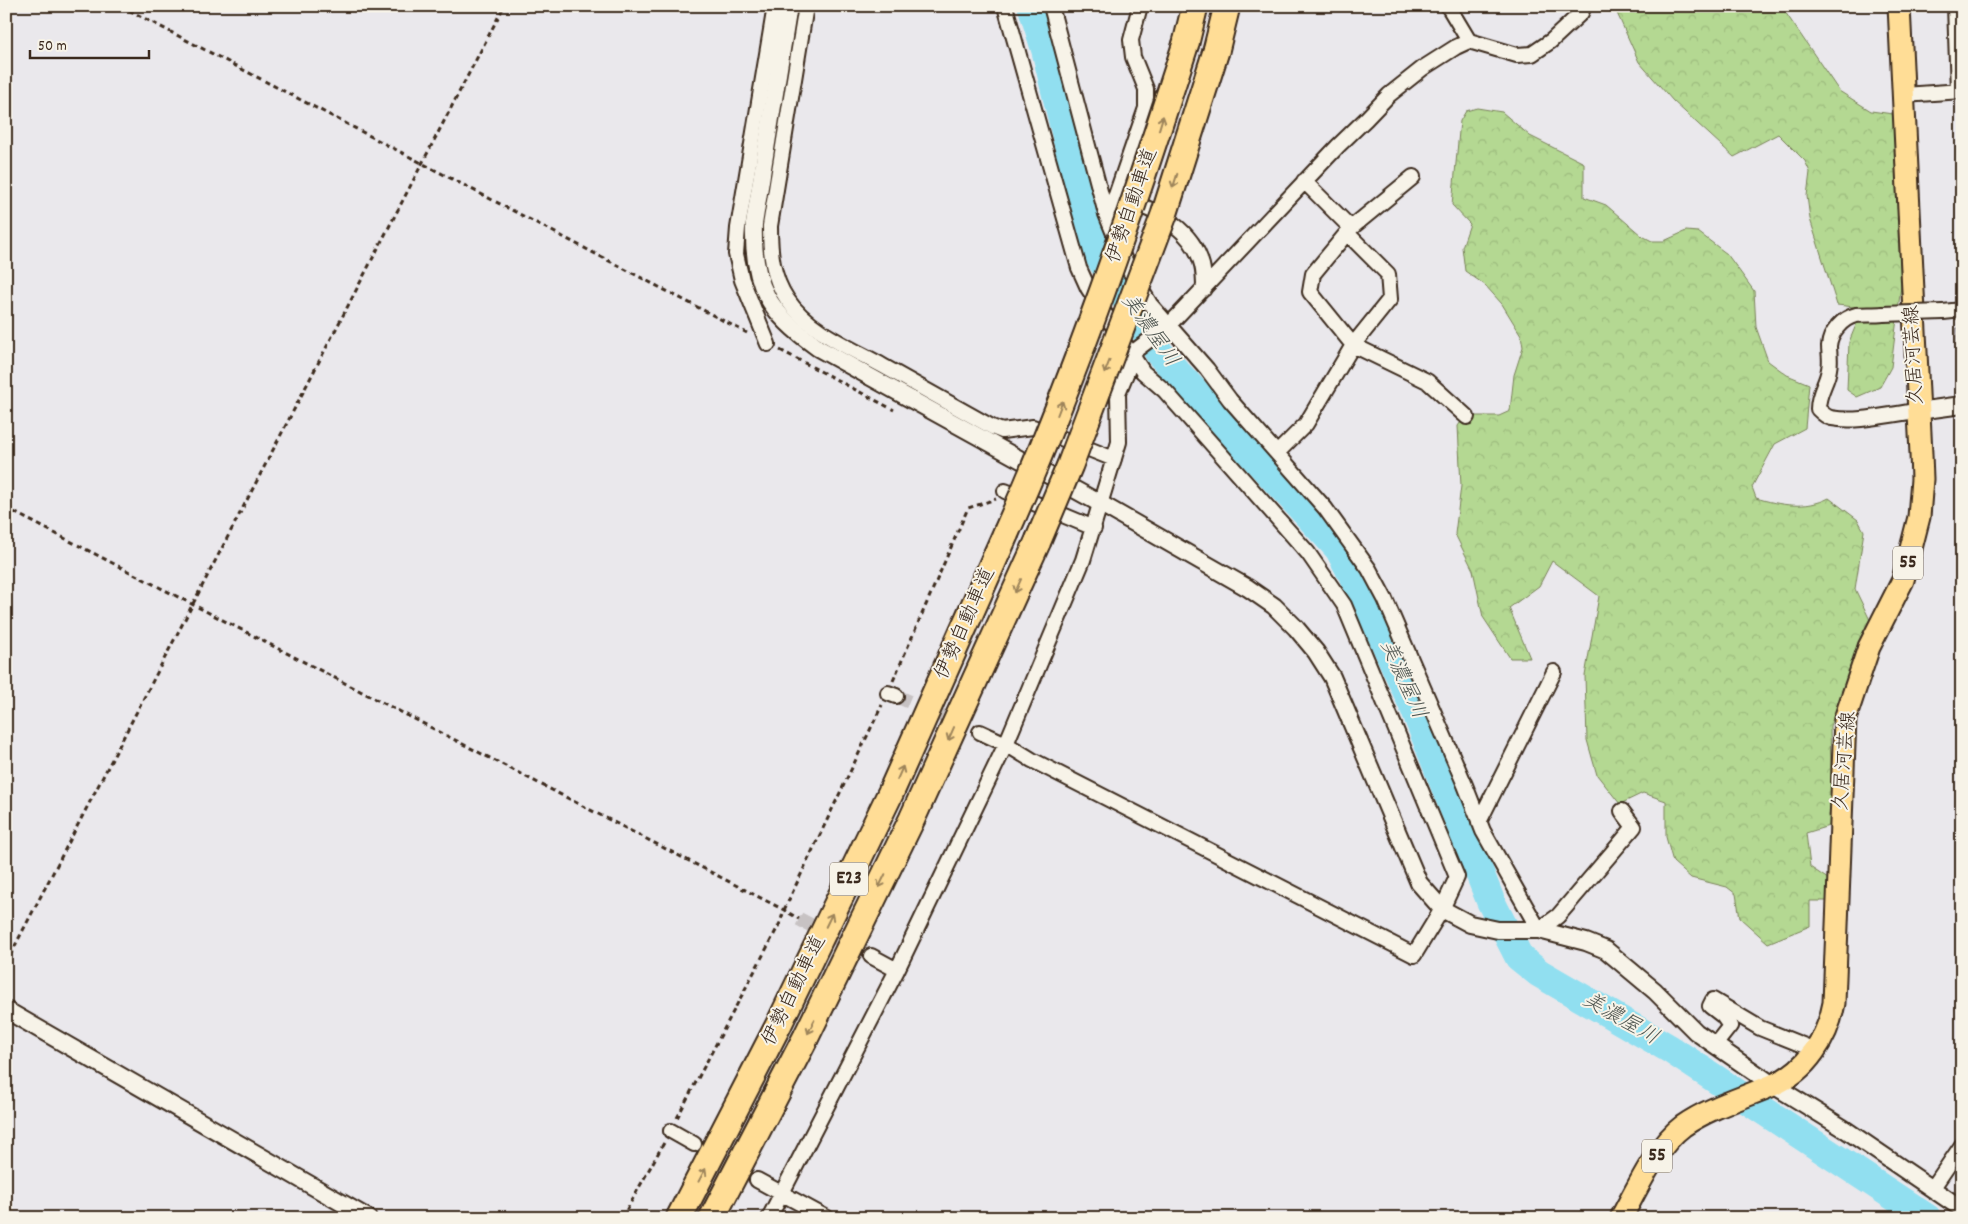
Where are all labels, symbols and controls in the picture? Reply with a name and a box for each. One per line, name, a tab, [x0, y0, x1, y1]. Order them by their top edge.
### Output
scale bar	[30, 28, 149, 60]
text: 50 m	[38, 36, 67, 58]
one-way arrow	[1156, 115, 1166, 131]
street label: 伊勢自動車道	[1100, 145, 1166, 267]
one-way arrow	[1169, 173, 1179, 189]
water label: 美濃屋川	[1113, 288, 1185, 374]
street label: 久居河芸線	[1898, 304, 1932, 406]
one-way arrow	[1102, 358, 1111, 374]
one-way arrow	[1056, 400, 1065, 415]
road number: 55	[1893, 546, 1923, 580]
street label: 伊勢自動車道	[929, 563, 1003, 685]
one-way arrow	[1012, 578, 1022, 593]
water label: 美濃屋川	[1371, 636, 1433, 724]
street label: 久居河芸線	[1828, 710, 1864, 812]
one-way arrow	[945, 726, 955, 741]
one-way arrow	[895, 766, 905, 781]
road number: E23	[830, 862, 868, 896]
one-way arrow	[877, 873, 886, 888]
one-way arrow	[825, 913, 835, 928]
street label: 伊勢自動車道	[756, 931, 834, 1051]
water label: 美濃屋川	[1576, 986, 1664, 1054]
one-way arrow	[806, 1019, 815, 1034]
road number: 55	[1642, 1140, 1672, 1172]
one-way arrow	[698, 1168, 707, 1183]

